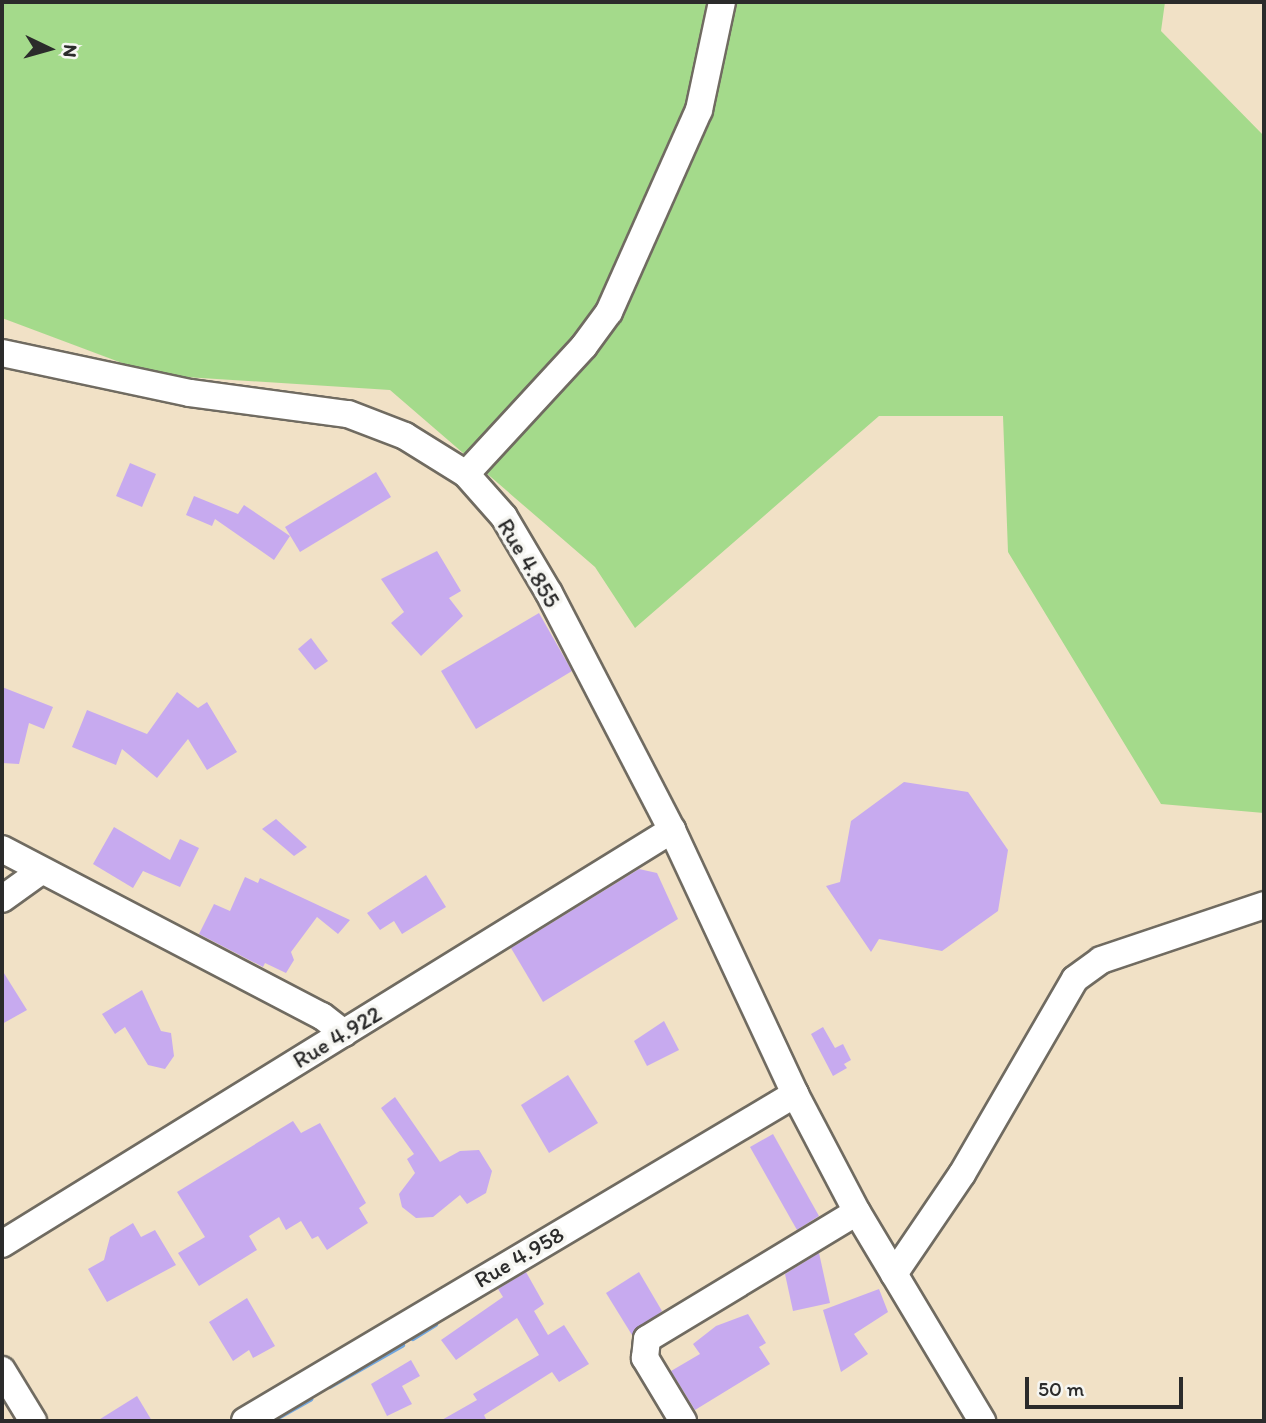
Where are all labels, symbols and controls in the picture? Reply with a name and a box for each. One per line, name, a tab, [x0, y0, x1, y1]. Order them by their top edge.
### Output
north arrow	[14, 14, 84, 84]
text: N	[58, 43, 82, 58]
street label: Rue 4.855	[492, 513, 566, 613]
street label: Rue 4.922	[288, 1000, 386, 1074]
street label: Rue 4.958	[469, 1220, 569, 1294]
scale bar	[1028, 1364, 1186, 1408]
text: 50 m	[1038, 1376, 1084, 1401]

